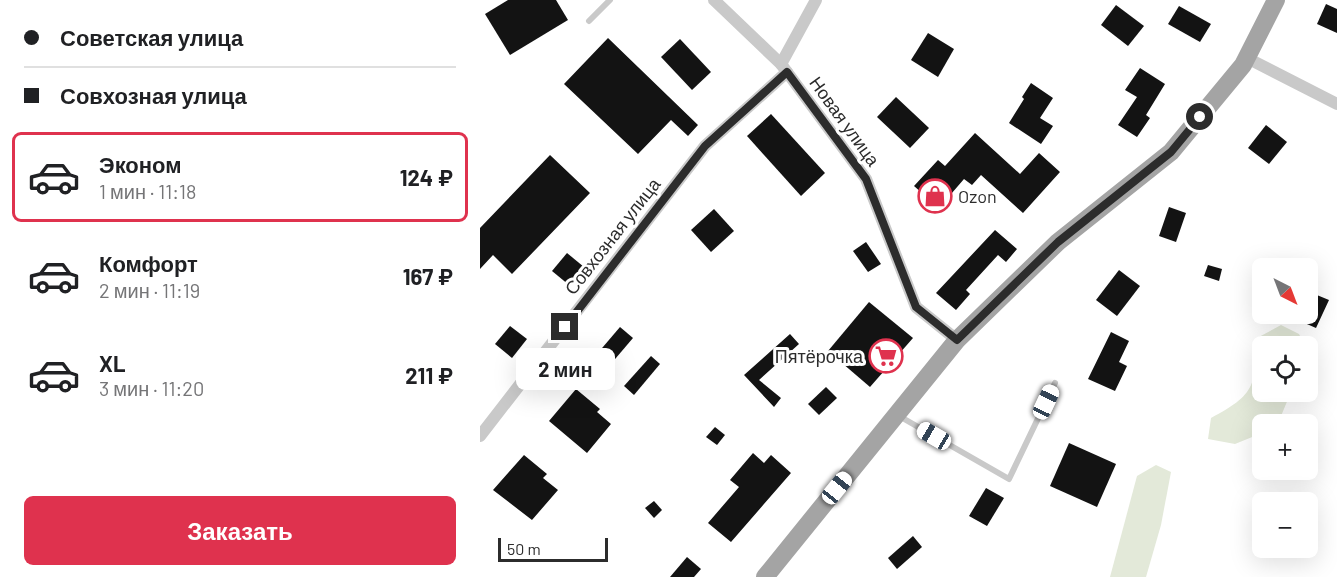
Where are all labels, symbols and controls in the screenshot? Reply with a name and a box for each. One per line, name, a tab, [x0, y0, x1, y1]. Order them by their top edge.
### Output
text: Советская улица	[60, 24, 243, 50]
street label: Новая улица	[805, 72, 885, 171]
text: Совхозная улица	[60, 82, 247, 108]
route start	[1186, 103, 1213, 130]
icon: car	[27, 150, 81, 204]
text: Эконом	[99, 151, 182, 177]
text: 124 ₽	[400, 164, 453, 190]
street label: Совхозная улица	[560, 172, 665, 299]
shop icon: Ozon	[917, 178, 953, 214]
text: 1 мин · 11:18	[99, 179, 196, 203]
place label: Ozon	[958, 185, 997, 207]
icon: car	[27, 249, 81, 303]
text: Комфорт	[99, 250, 198, 276]
north arrow	[1252, 258, 1318, 324]
map controls	[1252, 258, 1318, 558]
text: 167 ₽	[403, 263, 453, 289]
text: 2 мин · 11:19	[99, 278, 200, 302]
route end	[551, 313, 578, 340]
button: locate	[1252, 336, 1318, 402]
supermarket icon: Пятёрочка	[868, 338, 904, 374]
place label: Пятёрочка	[775, 345, 864, 367]
icon: car	[27, 348, 81, 402]
callout: 2 мин	[516, 348, 614, 390]
text: XL	[99, 350, 125, 376]
text: 2 мин	[538, 357, 593, 381]
text: 211 ₽	[405, 362, 453, 388]
text: 3 мин · 11:20	[99, 376, 204, 400]
car	[1030, 382, 1062, 422]
button: +	[1252, 414, 1318, 480]
car	[914, 419, 954, 453]
car	[819, 468, 855, 508]
button: −	[1252, 492, 1318, 558]
button: Заказать	[24, 496, 456, 565]
scale bar	[498, 535, 608, 562]
text: 50 m	[507, 539, 541, 558]

